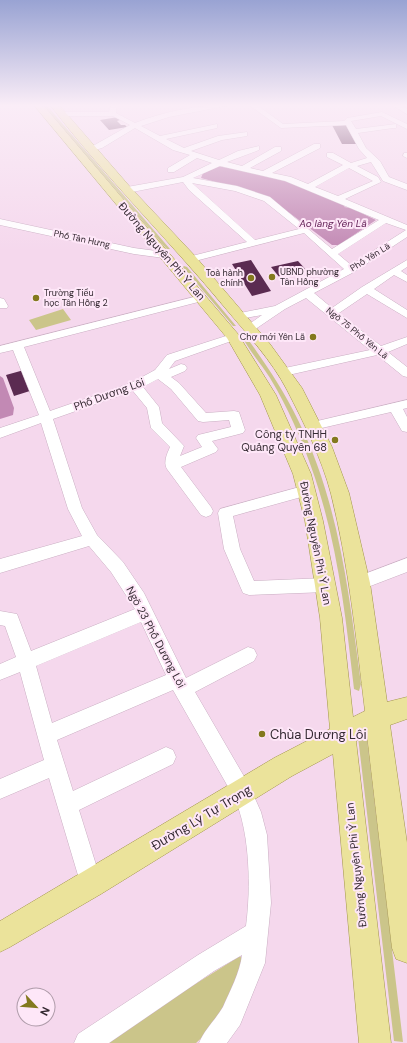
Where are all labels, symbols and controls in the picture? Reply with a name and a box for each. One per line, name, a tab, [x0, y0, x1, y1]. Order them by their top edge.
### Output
street label: Đường Nguyên Phi Ỷ Lan	[116, 199, 208, 303]
water label: Ao làng Yên Lã	[298, 217, 367, 230]
street label: Phố Tân Hưng	[53, 227, 111, 251]
street label: Phố Yên Lã	[348, 240, 392, 274]
place label: UBND phường Tân Hồng	[280, 266, 339, 288]
place label: Toà hành chính	[206, 267, 243, 289]
marker: UBND phường Tân Hồng	[267, 272, 277, 282]
marker: Toà hành chính	[246, 273, 256, 283]
place label: Trường Tiểu học Tân Hồng 2	[44, 287, 108, 309]
marker: Trường Tiểu học Tân Hồng 2	[31, 293, 41, 303]
street label: Ngõ 75 Phố Yên Lã	[324, 304, 390, 362]
place label: Chợ mới Yên Lã	[240, 331, 305, 343]
marker: Chợ mới Yên Lã	[308, 332, 318, 342]
street label: Phố Dương Lôi	[72, 375, 146, 413]
place label: Công ty TNHH Quảng Quyên 68	[241, 427, 327, 454]
marker: Công ty TNHH Quảng Quyên 68	[330, 435, 340, 445]
street label: Đường Nguyên Phi Ỷ Lan	[297, 480, 335, 606]
street label: Ngõ 23 Phố Dương Lôi	[123, 584, 189, 690]
place label: Chùa Dương Lôi	[270, 726, 367, 743]
marker: Chùa Dương Lôi	[257, 729, 267, 739]
street label: Đường Lý Tự Trọng	[148, 781, 255, 854]
street label: Đường Nguyên Phi Ỷ Lan	[342, 802, 370, 928]
north arrow	[16, 987, 56, 1027]
text: N	[37, 1005, 53, 1018]

